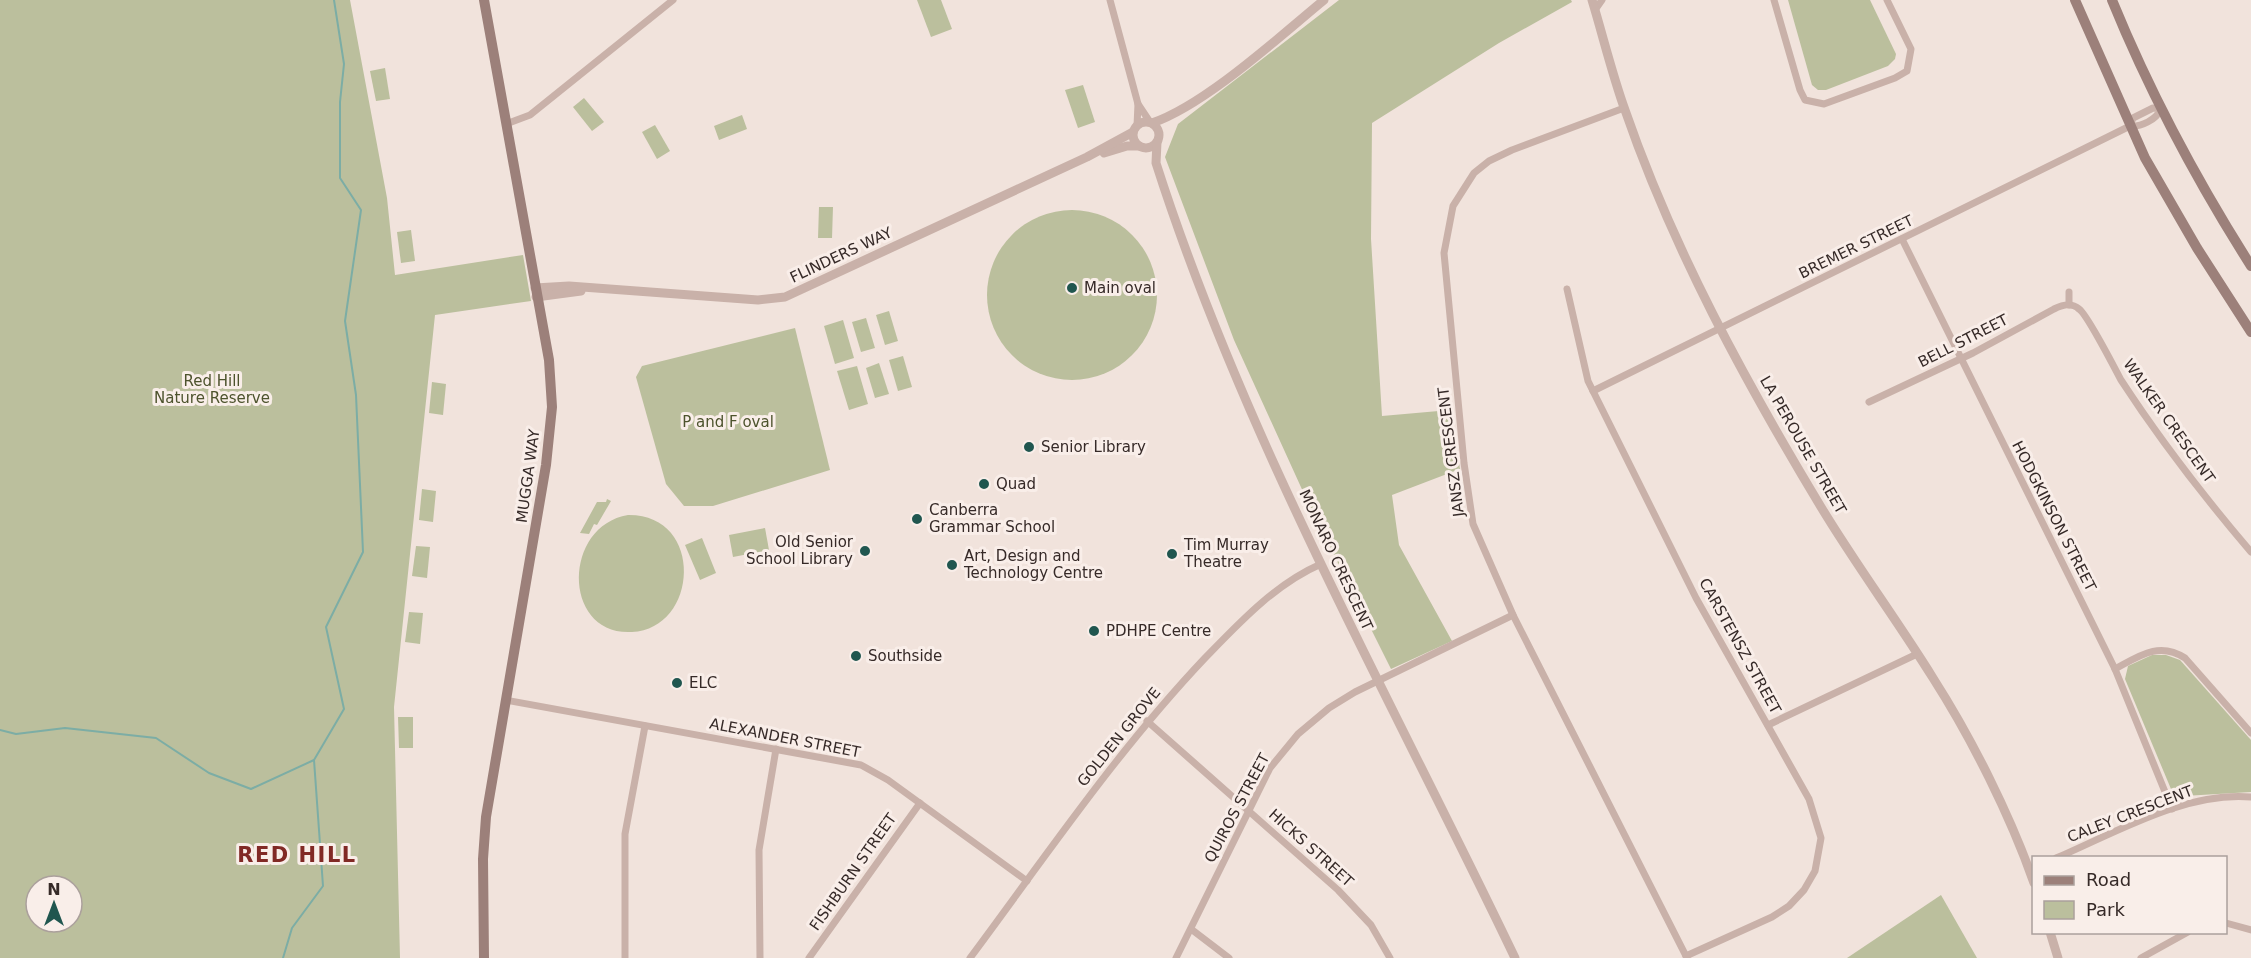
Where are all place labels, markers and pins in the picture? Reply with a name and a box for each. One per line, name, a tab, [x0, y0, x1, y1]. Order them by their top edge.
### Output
place label: Main oval	[1084, 279, 1156, 297]
marker: Main oval	[1065, 281, 1079, 295]
place label: Senior Library	[1041, 438, 1146, 456]
marker: Senior Library	[1022, 440, 1036, 454]
place label: Quad	[996, 475, 1036, 493]
marker: Quad	[977, 477, 991, 491]
place label: Canberra Grammar School	[929, 501, 1055, 536]
marker: Canberra Grammar School	[910, 512, 924, 526]
place label: Old Senior School Library	[746, 533, 854, 568]
place label: Tim Murray Theatre	[1183, 536, 1269, 571]
marker: Old Senior School Library	[858, 544, 872, 558]
place label: Art, Design and Technology Centre	[963, 547, 1103, 582]
marker: Tim Murray Theatre	[1165, 547, 1179, 561]
marker: Art, Design and Technology Centre	[945, 558, 959, 572]
place label: PDHPE Centre	[1106, 622, 1211, 640]
marker: PDHPE Centre	[1087, 624, 1101, 638]
place label: Southside	[868, 647, 942, 665]
marker: Southside	[849, 649, 863, 663]
place label: ELC	[689, 674, 717, 692]
marker: ELC	[670, 676, 684, 690]

